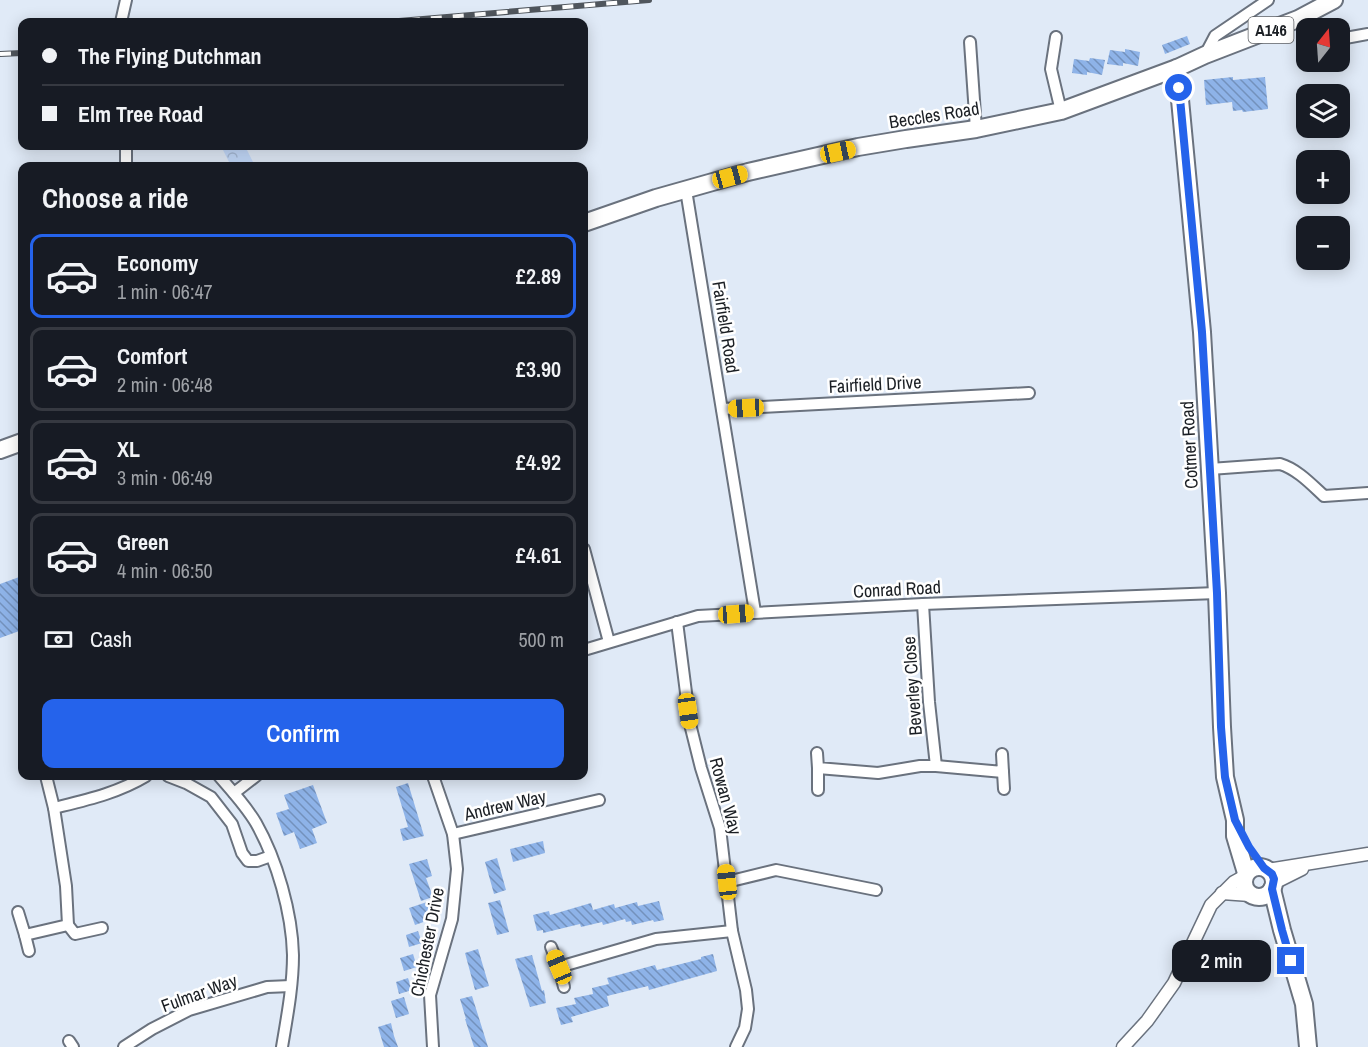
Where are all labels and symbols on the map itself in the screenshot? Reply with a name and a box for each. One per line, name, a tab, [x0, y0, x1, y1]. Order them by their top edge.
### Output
road number: A146	[1248, 17, 1294, 43]
north arrow	[1296, 18, 1350, 72]
route start	[1165, 74, 1192, 101]
street label: Beccles Road	[887, 96, 981, 134]
car	[819, 139, 857, 165]
car	[710, 164, 750, 190]
street label: Fairfield Road	[706, 279, 746, 375]
street label: Fairfield Drive	[828, 369, 922, 399]
car	[728, 398, 764, 418]
street label: Cotmer Road	[1174, 401, 1204, 489]
street label: Conrad Road	[853, 574, 941, 604]
car	[717, 604, 755, 624]
street label: Beverley Close	[896, 636, 928, 736]
car	[677, 692, 699, 730]
street label: Rowan Way	[704, 755, 748, 838]
street label: Andrew Way	[461, 783, 549, 827]
car	[716, 863, 738, 901]
street label: Chichester Drive	[404, 885, 450, 999]
callout: 2 min	[1171, 940, 1270, 982]
car	[544, 947, 574, 987]
route end	[1277, 947, 1304, 974]
street label: Fulmar Way	[158, 968, 241, 1018]

